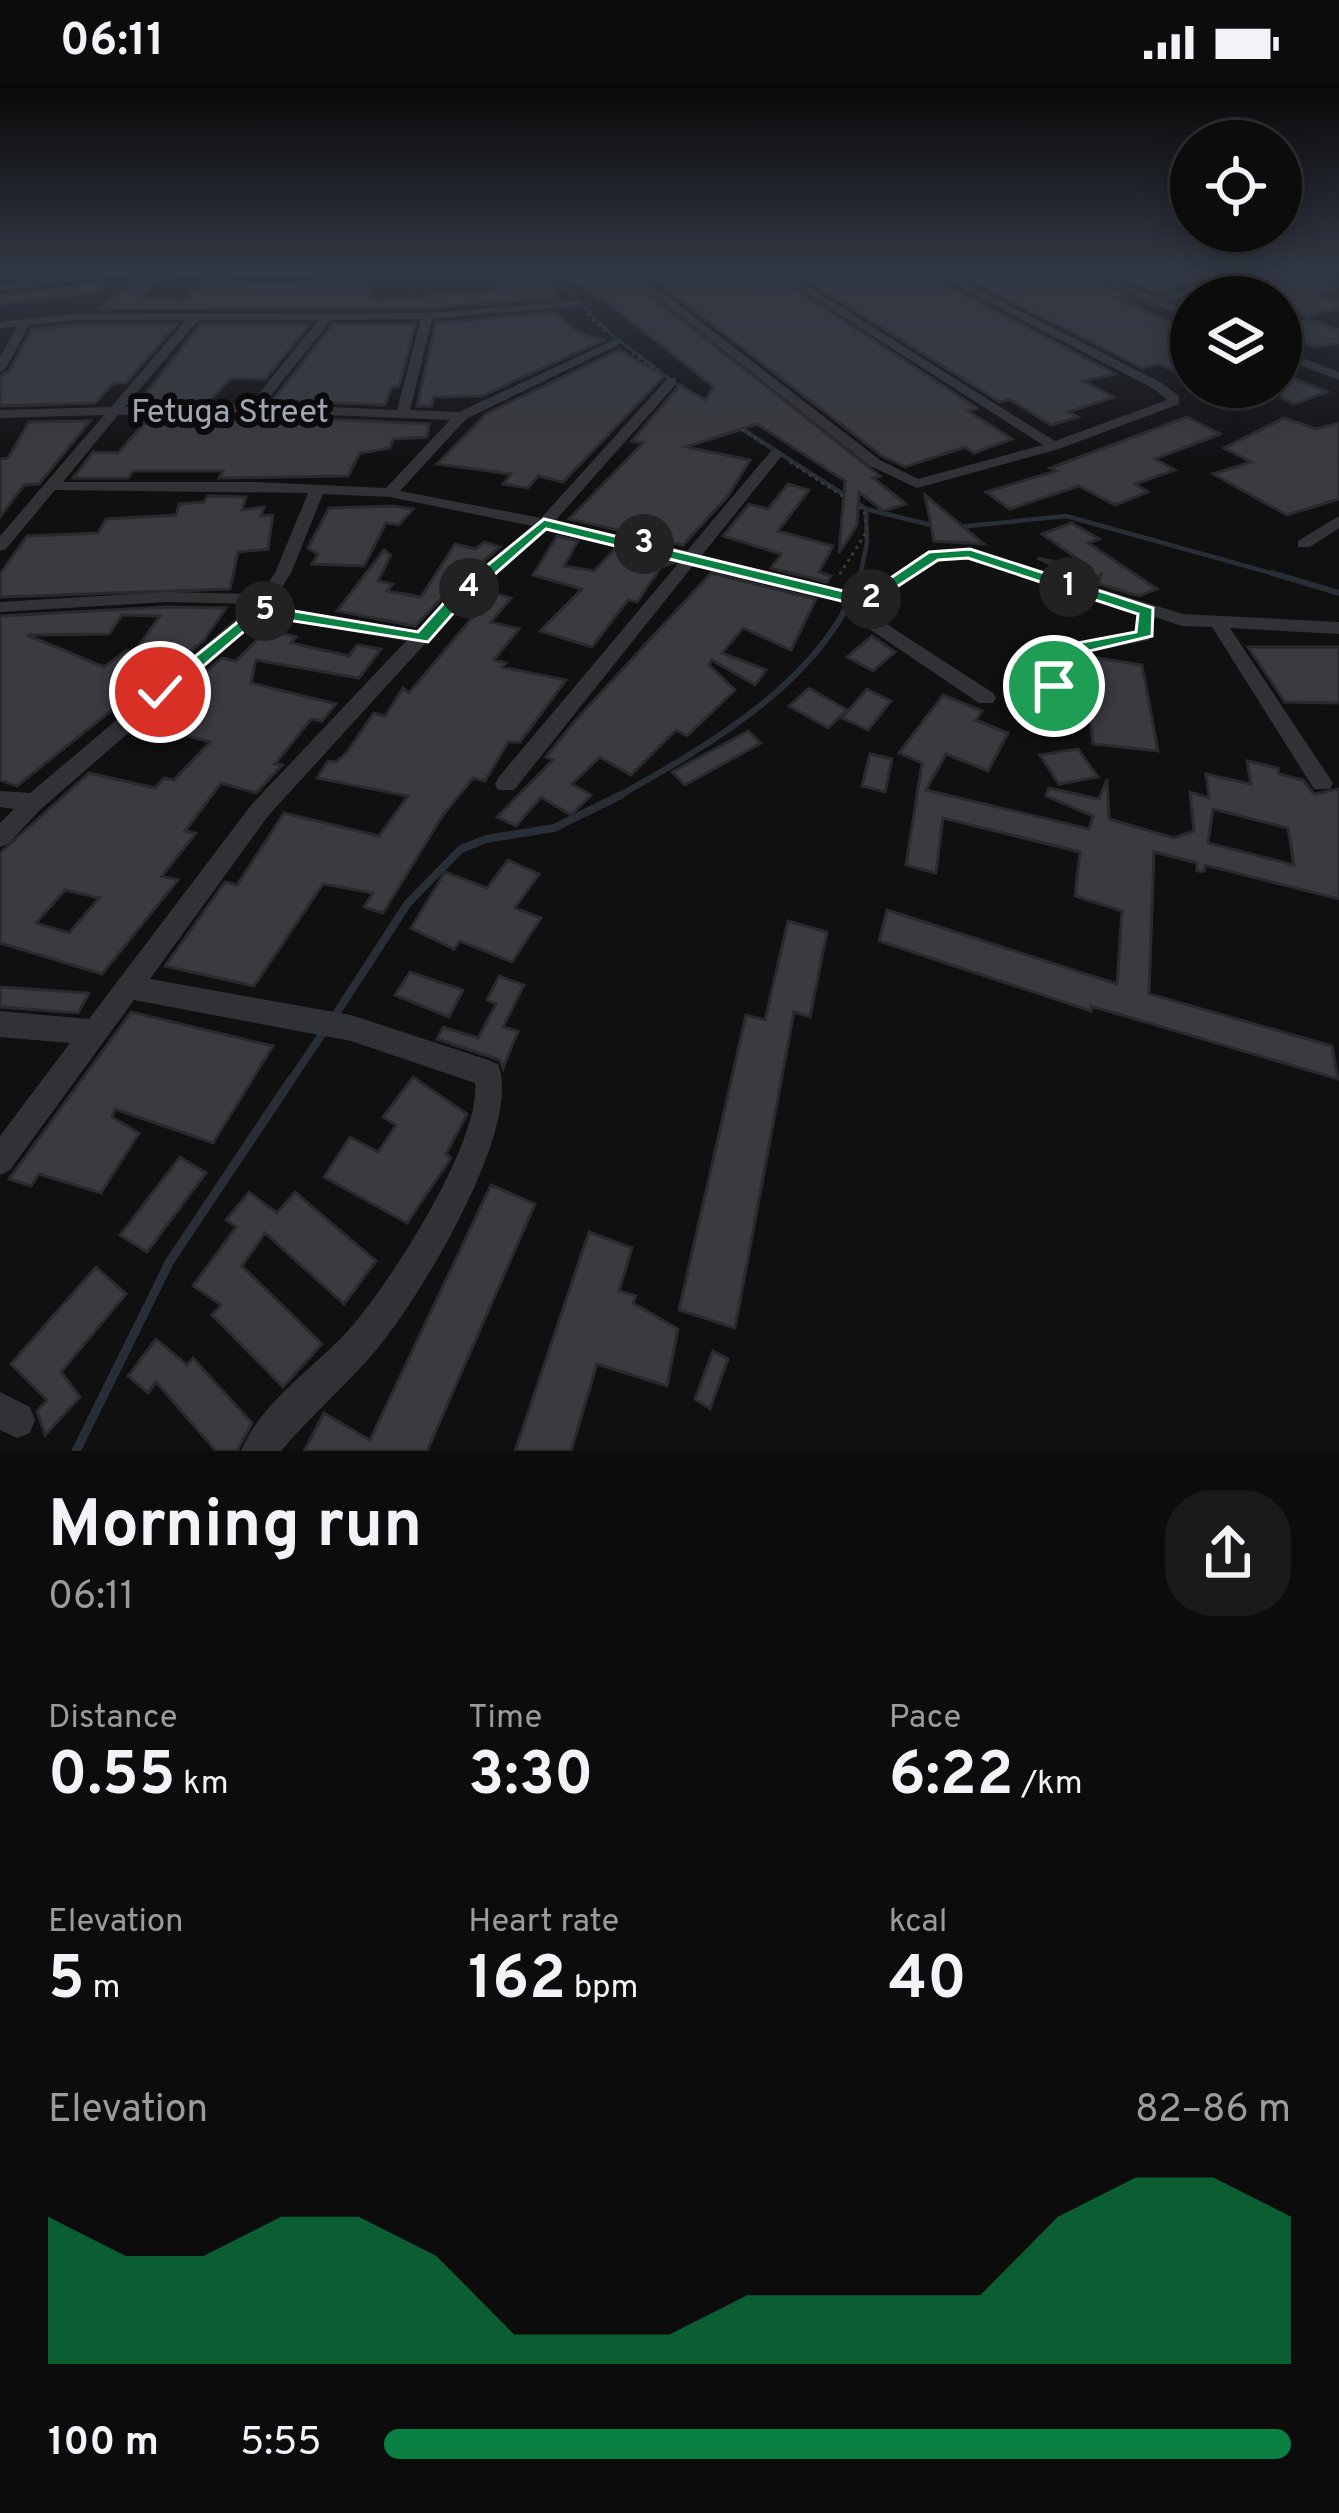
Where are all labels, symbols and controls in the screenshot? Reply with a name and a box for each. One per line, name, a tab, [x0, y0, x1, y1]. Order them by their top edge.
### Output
text: 06:11	[60, 14, 164, 71]
map controls	[1170, 120, 1302, 408]
button: locate	[1170, 120, 1302, 252]
button: layers	[1170, 276, 1302, 408]
street label: Fetuga Street	[131, 393, 329, 435]
pin: 3	[614, 514, 674, 574]
text: 3	[634, 523, 654, 565]
pin: 1	[1039, 557, 1099, 617]
pin: 4	[439, 558, 499, 618]
text: 1	[1062, 566, 1076, 608]
text: 4	[458, 567, 480, 609]
pin: 2	[841, 569, 901, 629]
text: 2	[861, 578, 881, 620]
pin: 5	[235, 581, 295, 641]
text: 5	[255, 590, 275, 632]
pin	[1003, 635, 1105, 737]
pin	[109, 641, 211, 743]
icon: arrive	[1021, 653, 1087, 719]
icon: check	[127, 659, 193, 725]
text: Morning run	[48, 1487, 422, 1570]
button: share	[1165, 1490, 1291, 1616]
text: 06:11	[48, 1574, 134, 1623]
text: Distance	[48, 1698, 178, 1740]
text: Time	[468, 1698, 542, 1740]
text: Pace	[889, 1698, 961, 1740]
text: 0.55	[48, 1740, 175, 1816]
text: 3:30	[468, 1740, 593, 1816]
text: 6:22	[889, 1740, 1014, 1816]
text: km	[175, 1764, 229, 1806]
text: /km	[1014, 1764, 1083, 1806]
text: Elevation	[48, 1902, 184, 1944]
text: Heart rate	[468, 1902, 619, 1944]
text: kcal	[889, 1902, 947, 1944]
text: 5	[48, 1944, 85, 2020]
text: 162	[468, 1944, 566, 2020]
text: 40	[889, 1944, 967, 2020]
text: m	[85, 1968, 120, 2010]
text: bpm	[566, 1968, 638, 2010]
text: Elevation	[48, 2087, 208, 2136]
text: 82–86 m	[1135, 2087, 1291, 2136]
text: 100 m	[48, 2420, 159, 2469]
text: 5:55	[240, 2420, 321, 2469]

